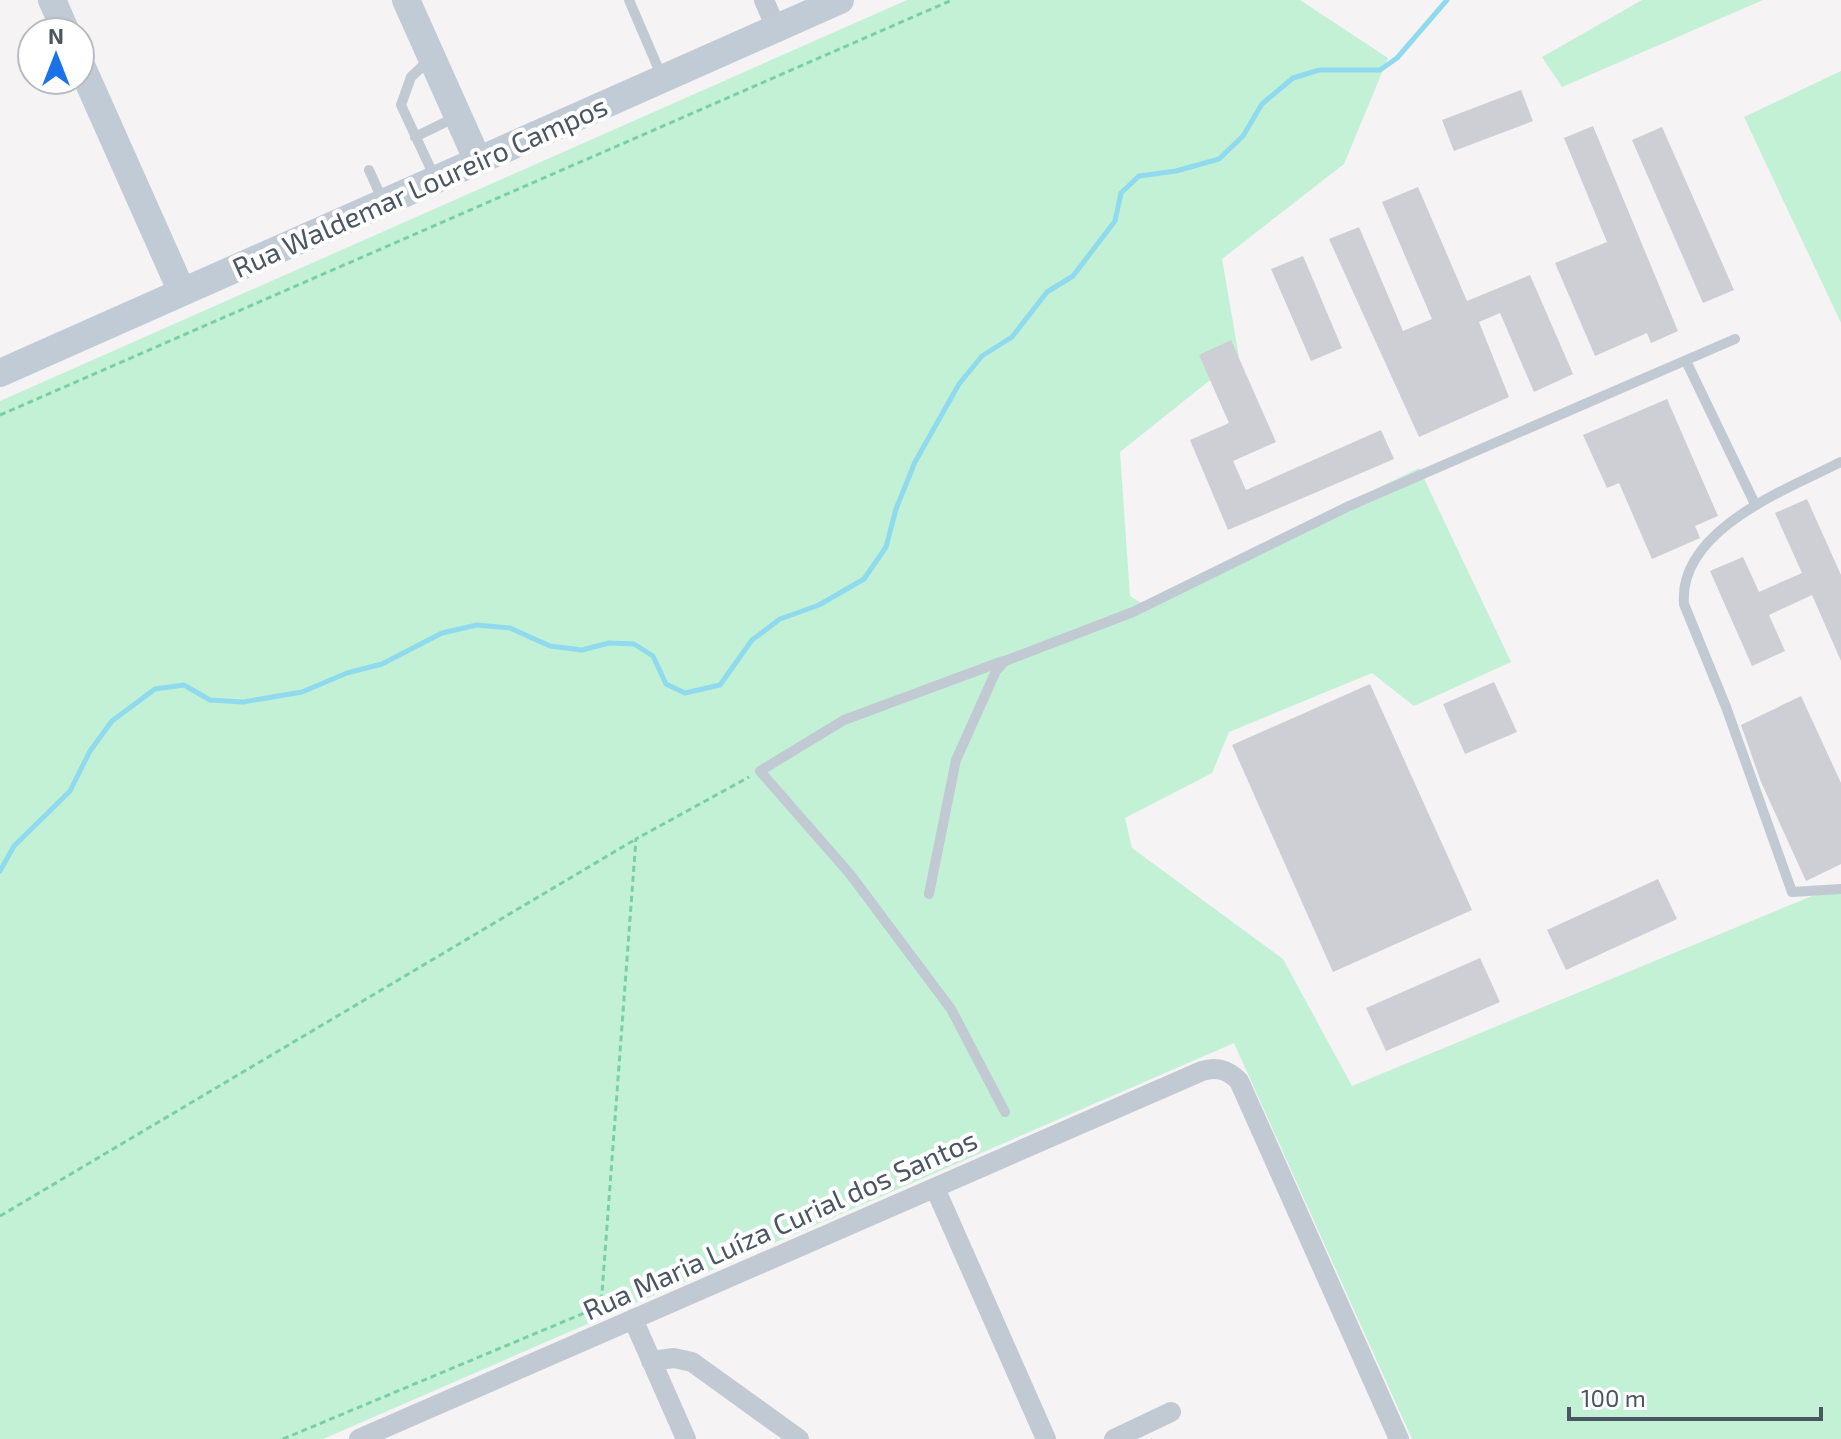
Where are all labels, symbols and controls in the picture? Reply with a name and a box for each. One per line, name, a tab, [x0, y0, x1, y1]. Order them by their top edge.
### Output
north arrow	[16, 16, 96, 96]
text: N	[48, 22, 64, 48]
street label: Rua Waldemar Loureiro Campos	[227, 88, 612, 284]
street label: Rua Maria Luíza Curial dos Santos	[577, 1122, 982, 1327]
scale bar	[1569, 1371, 1821, 1421]
text: 100 m	[1581, 1383, 1646, 1412]

